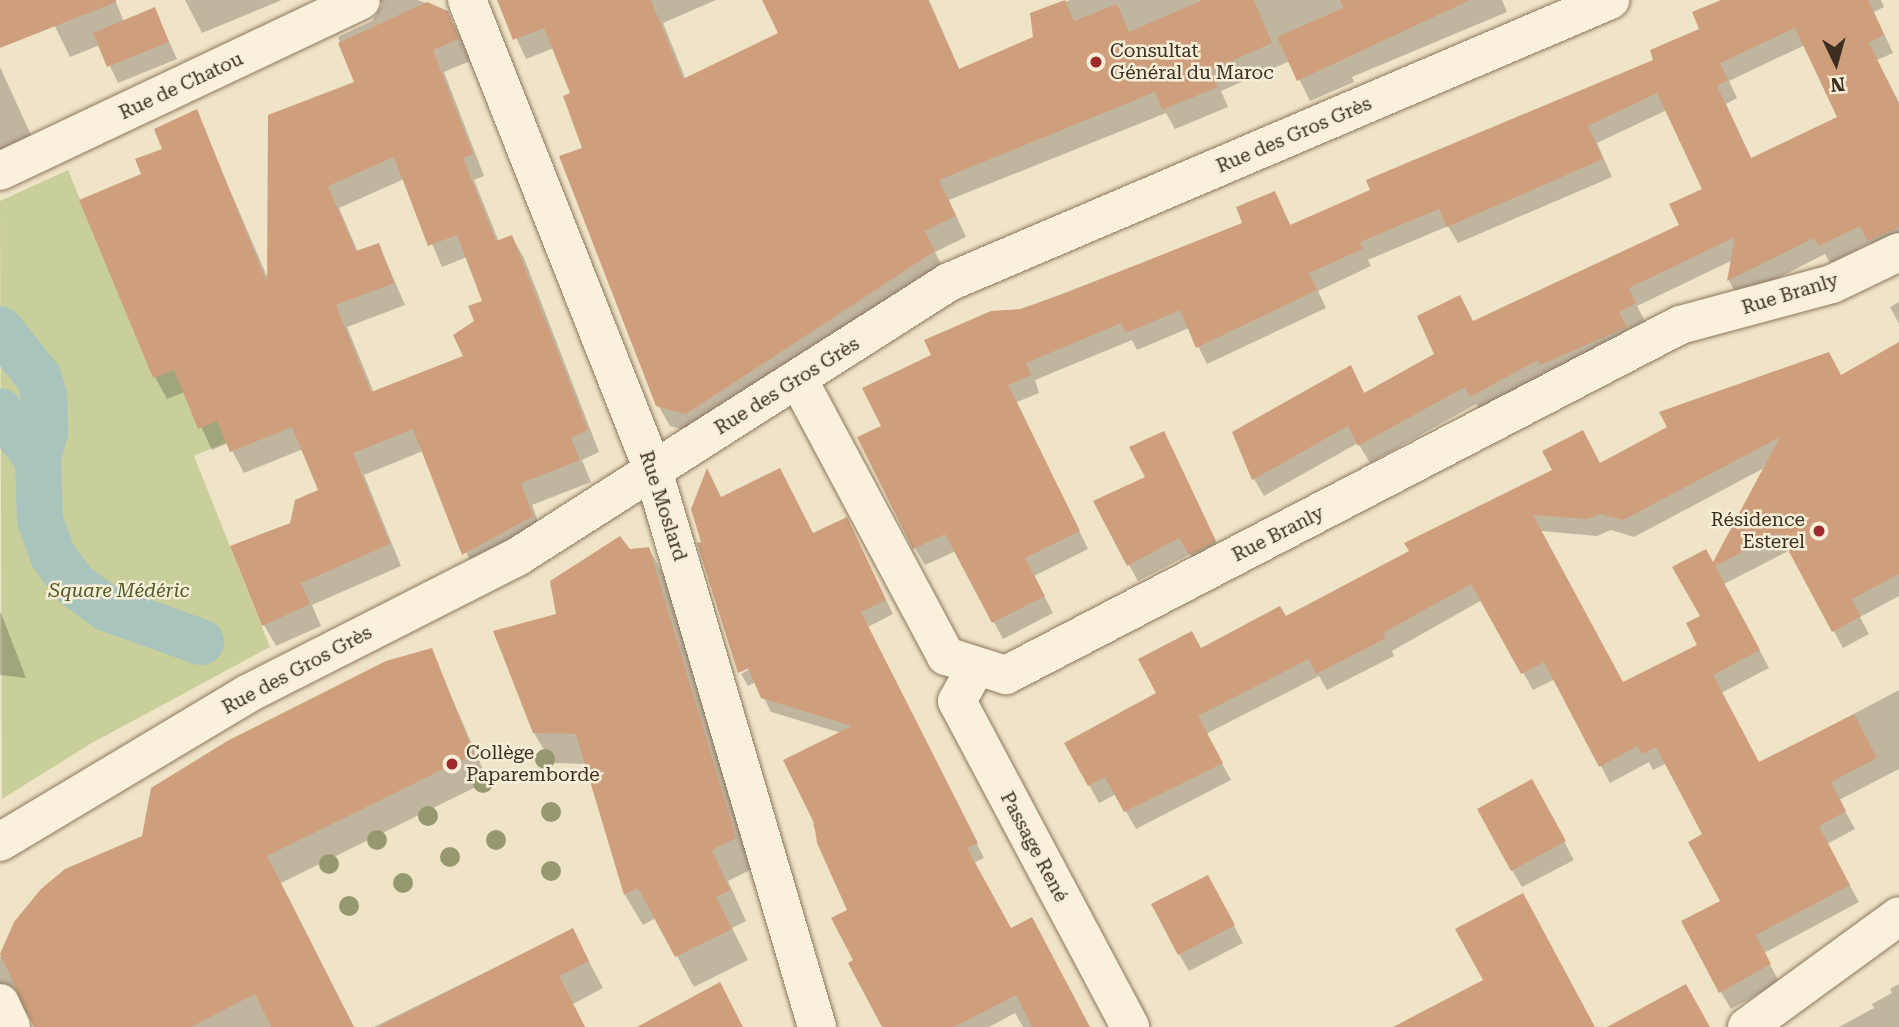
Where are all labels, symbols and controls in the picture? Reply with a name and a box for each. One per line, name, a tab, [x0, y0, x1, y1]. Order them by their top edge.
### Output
north arrow	[1801, 28, 1871, 98]
place label: Consultat Général du Maroc	[1110, 40, 1274, 84]
street label: Rue de Chatou	[116, 47, 246, 125]
marker: Consultat Général du Maroc	[1088, 54, 1104, 70]
text: N	[1830, 72, 1846, 97]
street label: Rue des Gros Grès	[1213, 92, 1375, 178]
street label: Rue Branly	[1739, 269, 1841, 319]
street label: Rue des Gros Grès	[710, 332, 864, 440]
street label: Rue Moslard	[634, 448, 692, 564]
street label: Rue Branly	[1228, 501, 1328, 567]
place label: Résidence Esterel	[1711, 509, 1805, 553]
marker: Résidence Esterel	[1811, 523, 1827, 539]
park label: Square Médéric	[49, 580, 189, 602]
street label: Rue des Gros Grès	[218, 621, 376, 719]
place label: Collège Paparemborde	[466, 742, 600, 786]
marker: Collège Paparemborde	[444, 756, 460, 772]
street label: Passage René	[995, 788, 1073, 906]

